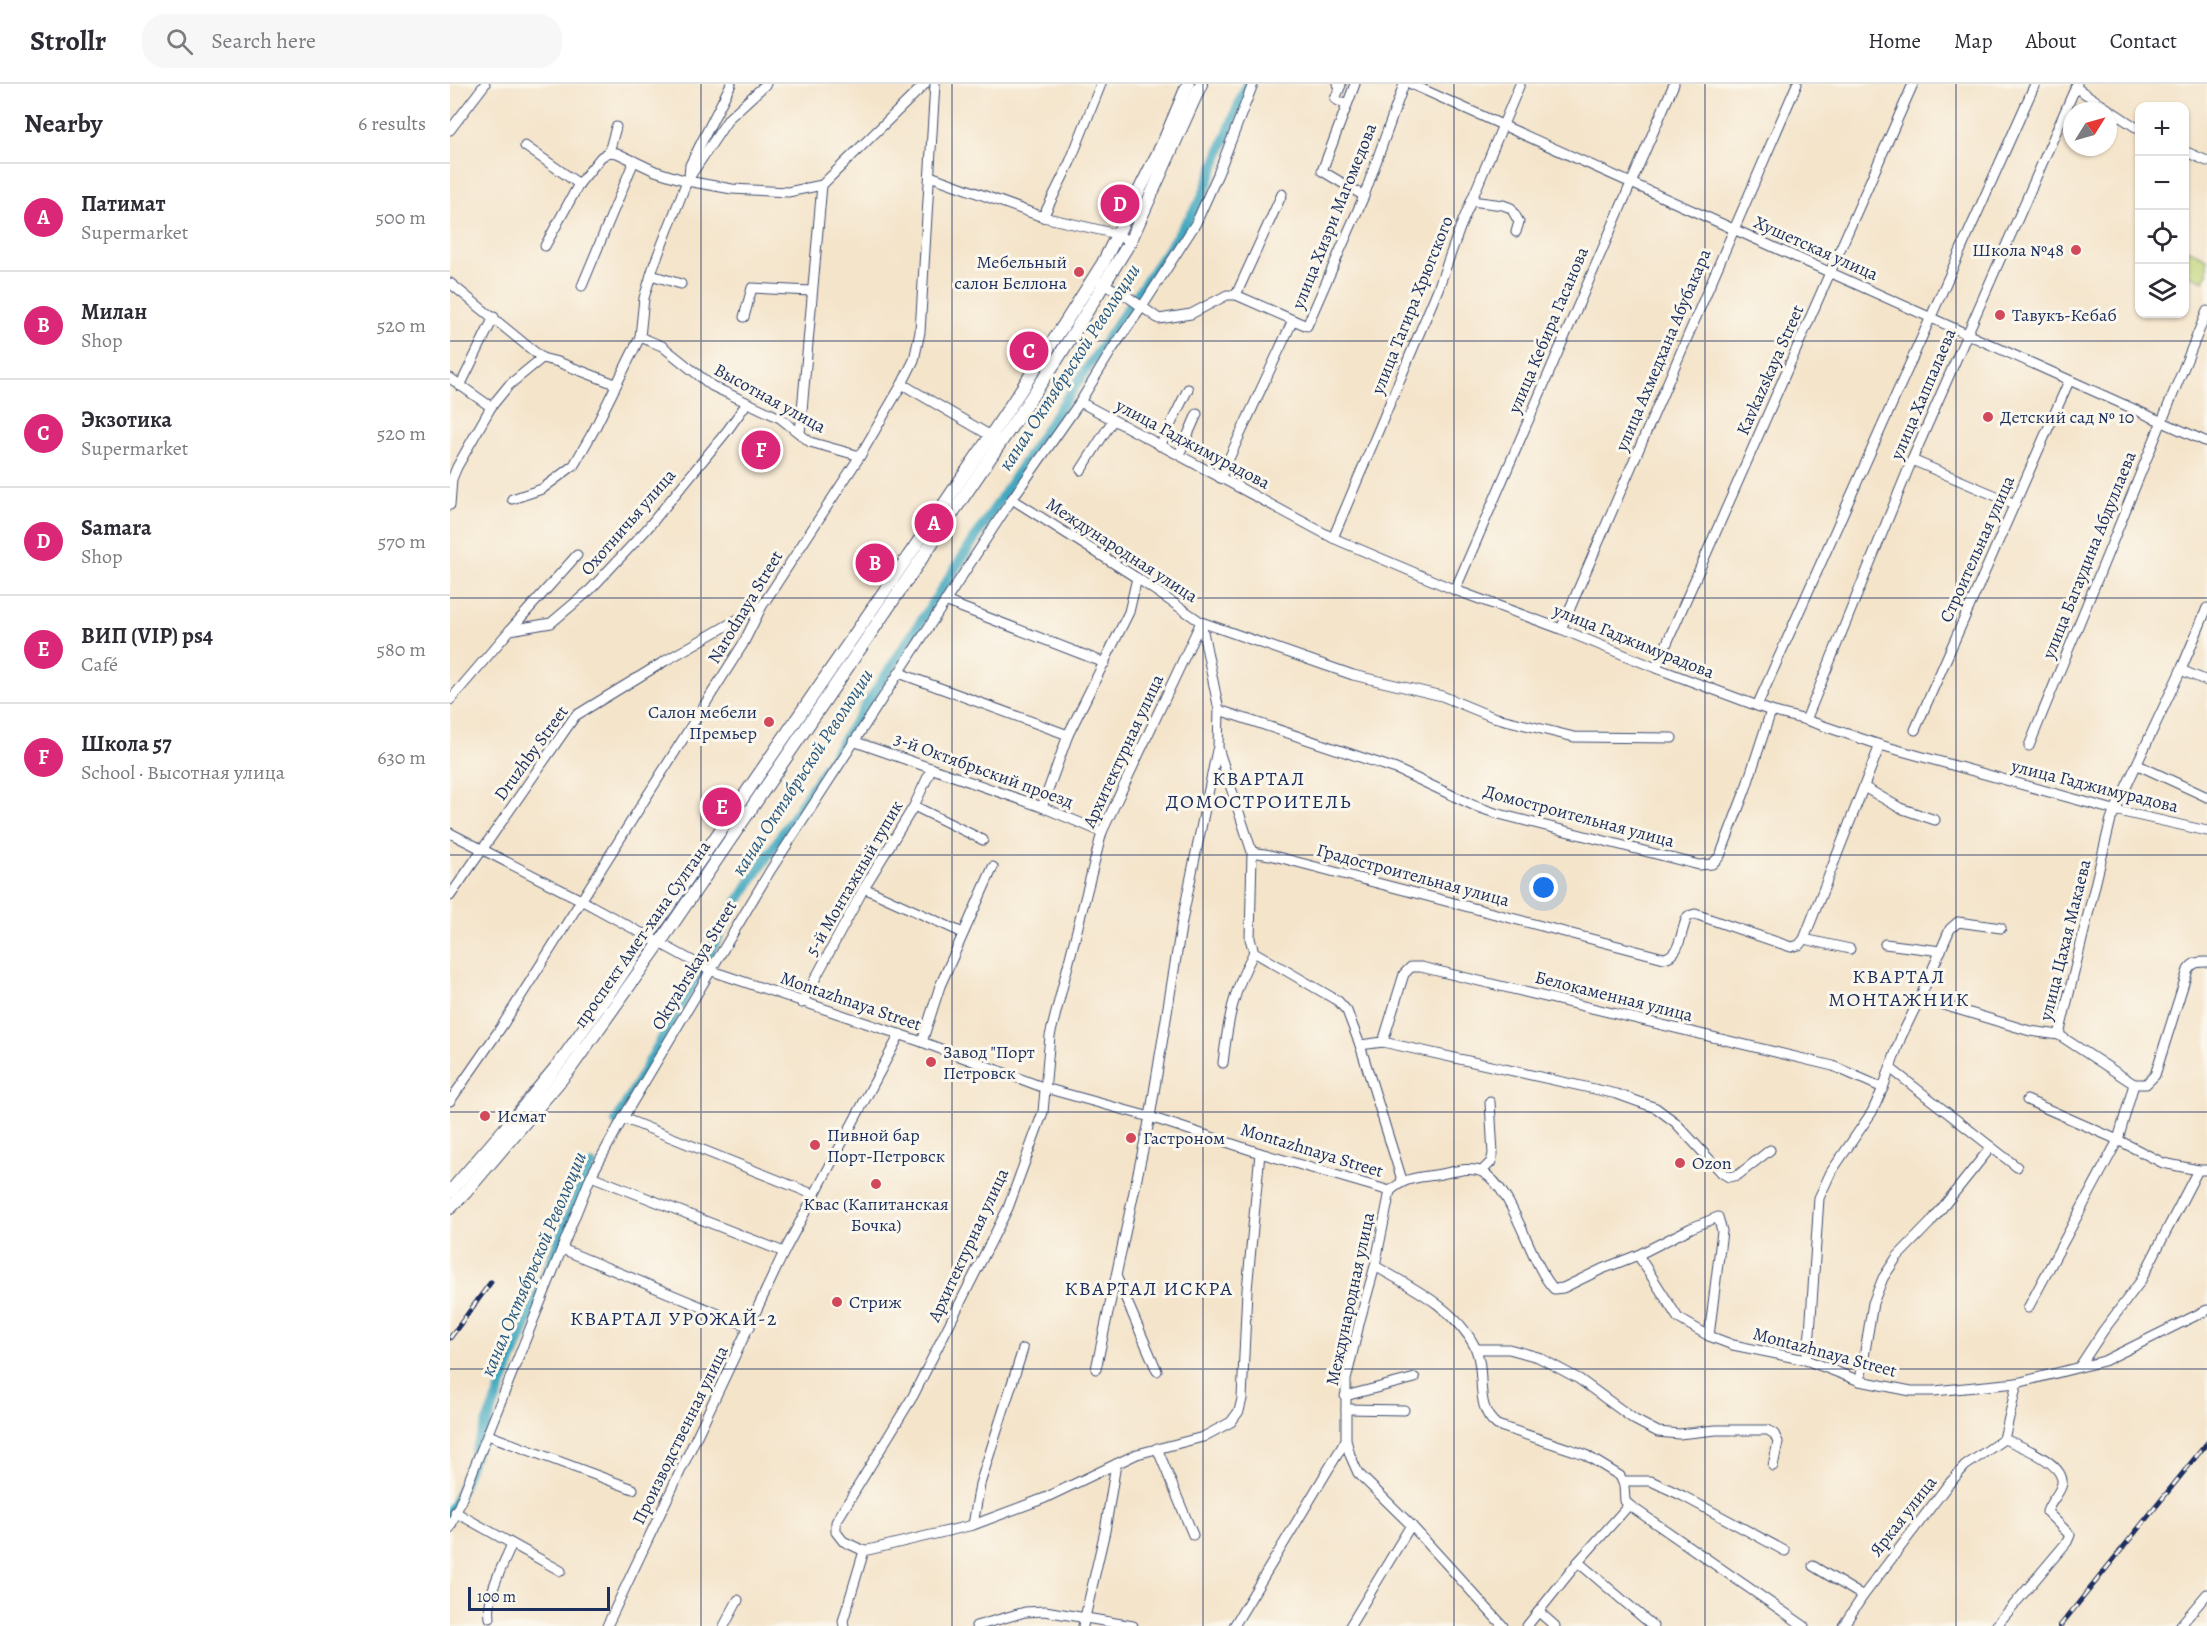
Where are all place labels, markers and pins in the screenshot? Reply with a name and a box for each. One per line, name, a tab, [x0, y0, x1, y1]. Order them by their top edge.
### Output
pin: D	[1100, 182, 1140, 226]
place label: Школа №48	[1972, 238, 2064, 262]
marker: Школа №48	[2069, 243, 2083, 257]
place label: Мебельный салон Беллона	[954, 250, 1068, 295]
marker: Мебельный салон Беллона	[1072, 265, 1086, 279]
place label: Тавукъ-Кебаб	[2012, 303, 2117, 327]
marker: Тавукъ-Кебаб	[1993, 308, 2007, 322]
pin: C	[1010, 328, 1048, 374]
place label: Детский сад № 10	[2000, 405, 2134, 429]
marker: Детский сад № 10	[1981, 410, 1995, 424]
pin: F	[742, 428, 780, 472]
pin: A	[914, 500, 954, 546]
pin: B	[856, 540, 894, 586]
place label: Салон мебели Премьер	[648, 700, 757, 745]
marker: Салон мебели Премьер	[762, 715, 776, 729]
pin: E	[702, 784, 742, 830]
place label: Завод "Порт Петровск	[943, 1040, 1035, 1085]
marker: Завод "Порт Петровск	[924, 1055, 938, 1069]
place label: Исмат	[497, 1104, 546, 1128]
marker: Исмат	[478, 1109, 492, 1123]
place label: Пивной бар Порт-Петровск	[827, 1123, 945, 1168]
place label: Гастроном	[1143, 1126, 1225, 1150]
marker: Гастроном	[1124, 1131, 1138, 1145]
marker: Пивной бар Порт-Петровск	[808, 1138, 822, 1152]
place label: Ozon	[1692, 1151, 1732, 1175]
marker: Ozon	[1673, 1156, 1687, 1170]
marker: Квас (Капитанская Бочка)	[869, 1177, 883, 1191]
place label: Квас (Капитанская Бочка)	[803, 1192, 949, 1237]
place label: Стриж	[849, 1290, 902, 1314]
marker: Стриж	[830, 1295, 844, 1309]

